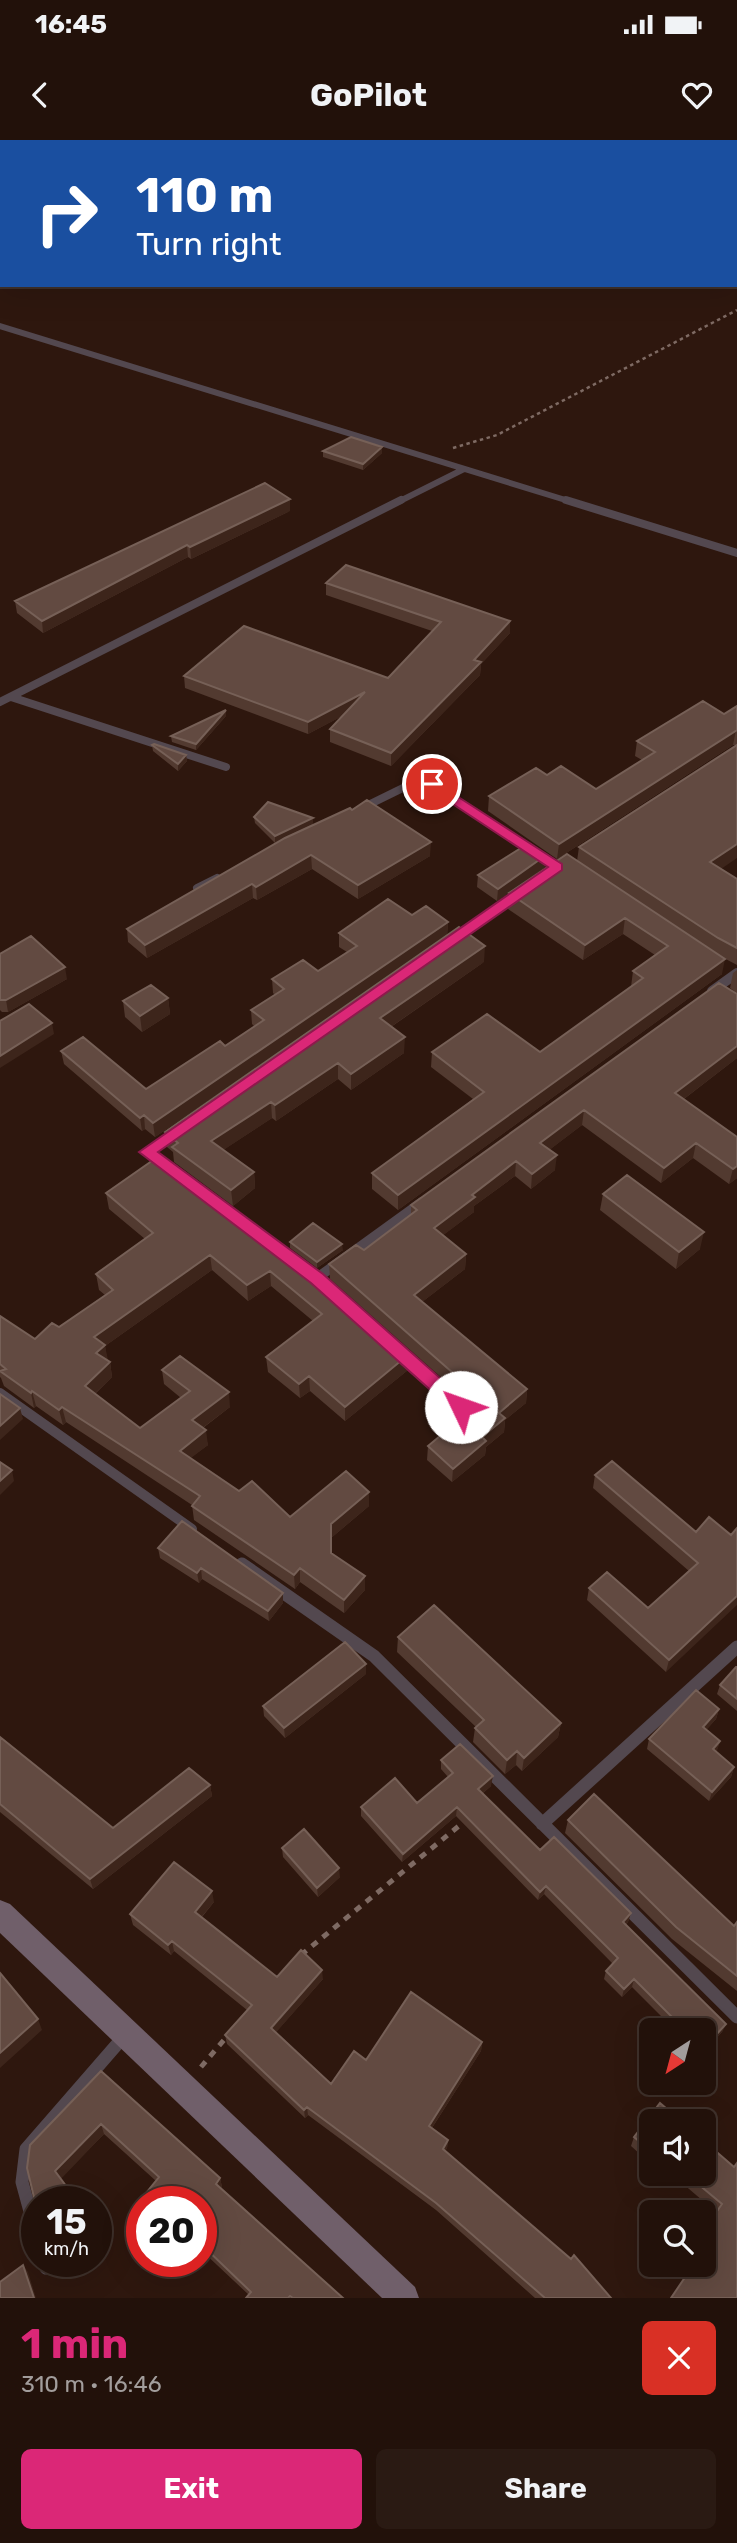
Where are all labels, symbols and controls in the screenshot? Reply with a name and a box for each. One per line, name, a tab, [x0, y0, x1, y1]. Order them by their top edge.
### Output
text: 16:45	[35, 9, 107, 40]
icon: back	[21, 76, 59, 114]
text: GoPilot	[310, 76, 427, 114]
icon: heart	[678, 76, 716, 114]
text: 110 m	[136, 166, 273, 224]
icon: right	[21, 168, 112, 259]
text: Turn right	[136, 225, 281, 263]
pin	[402, 754, 462, 814]
icon: arrive	[413, 765, 451, 803]
position arrow	[424, 1370, 498, 1444]
north arrow	[639, 2018, 716, 2095]
map controls	[639, 2018, 716, 2277]
button: sound	[639, 2109, 716, 2186]
speed limit sign: 20	[126, 2186, 217, 2277]
button: search	[639, 2200, 716, 2277]
text: 15	[46, 2201, 87, 2243]
text: km/h	[44, 2238, 89, 2260]
text: 1 min	[21, 2319, 128, 2369]
button: close	[642, 2321, 716, 2395]
text: 310 m · 16:46	[21, 2370, 162, 2398]
button: Exit	[21, 2449, 362, 2529]
button: Share	[376, 2449, 716, 2529]

